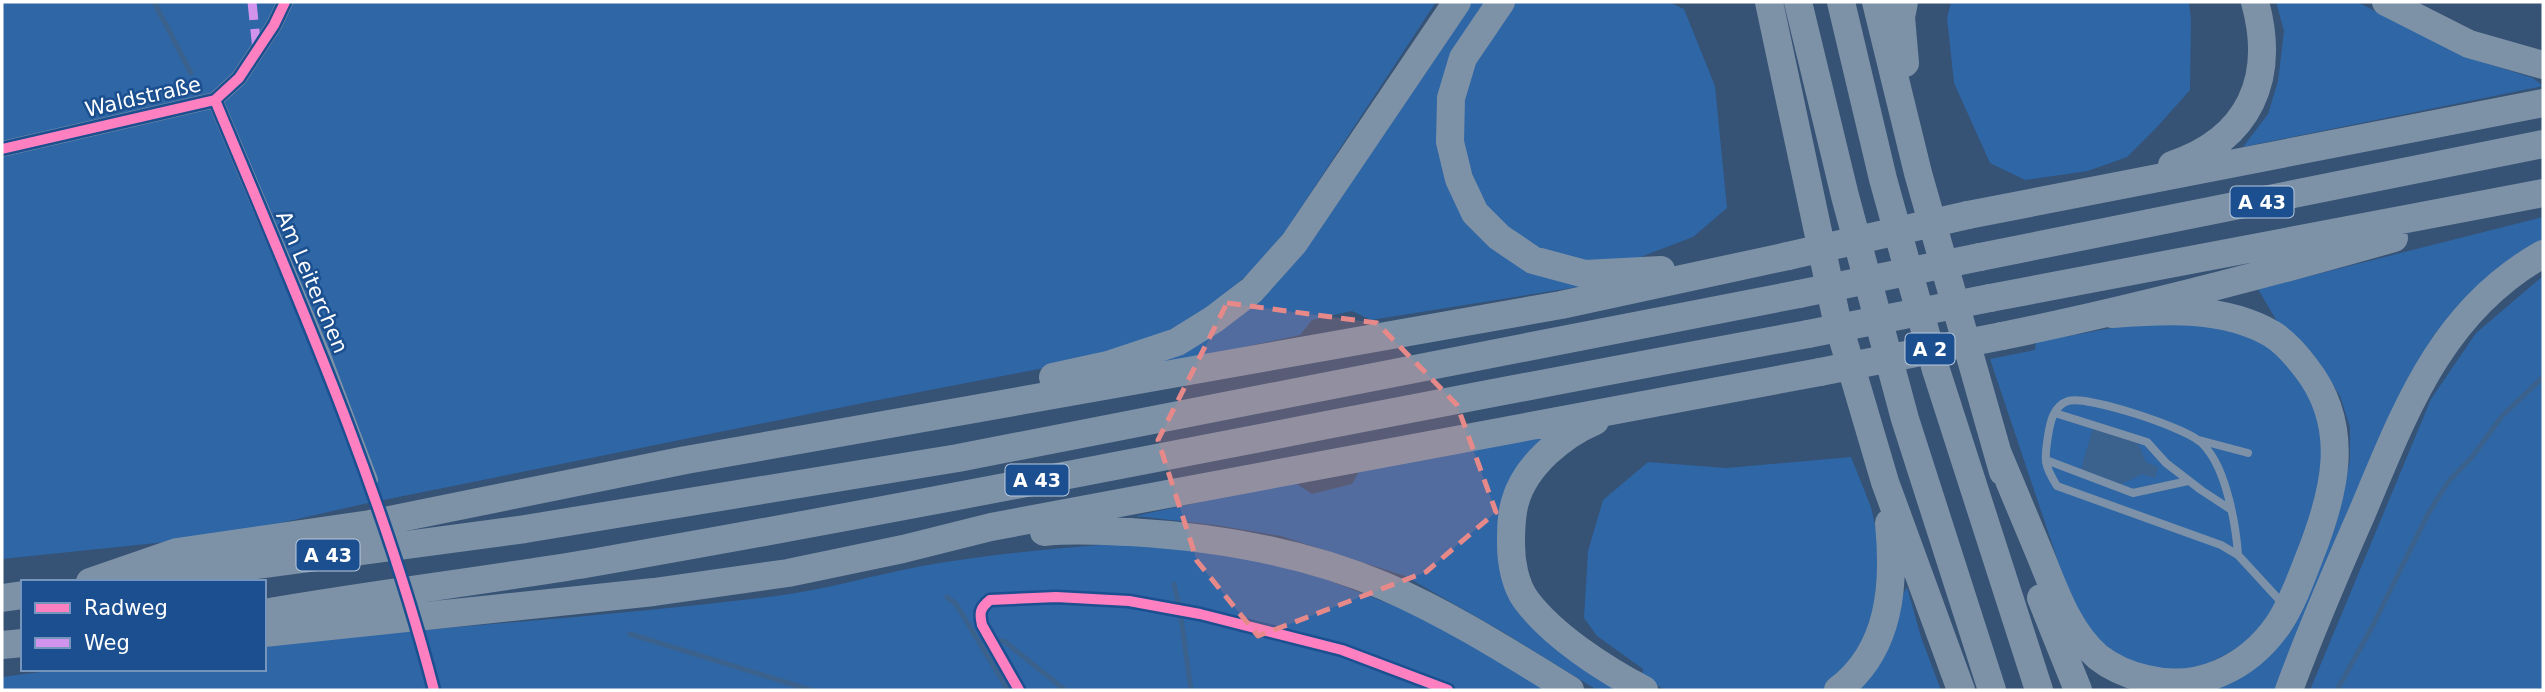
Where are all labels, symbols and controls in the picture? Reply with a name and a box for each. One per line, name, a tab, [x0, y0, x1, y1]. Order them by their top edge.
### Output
street label: Waldstraße	[83, 72, 203, 122]
road number: A 43	[2230, 186, 2294, 218]
street label: Am Leiterchen	[271, 207, 353, 357]
road number: A 2	[1906, 334, 1954, 364]
road number: A 43	[1006, 464, 1068, 495]
road number: A 43	[296, 540, 360, 570]
legend	[21, 580, 266, 671]
text: Radweg	[84, 596, 168, 620]
text: Weg	[84, 631, 130, 655]

